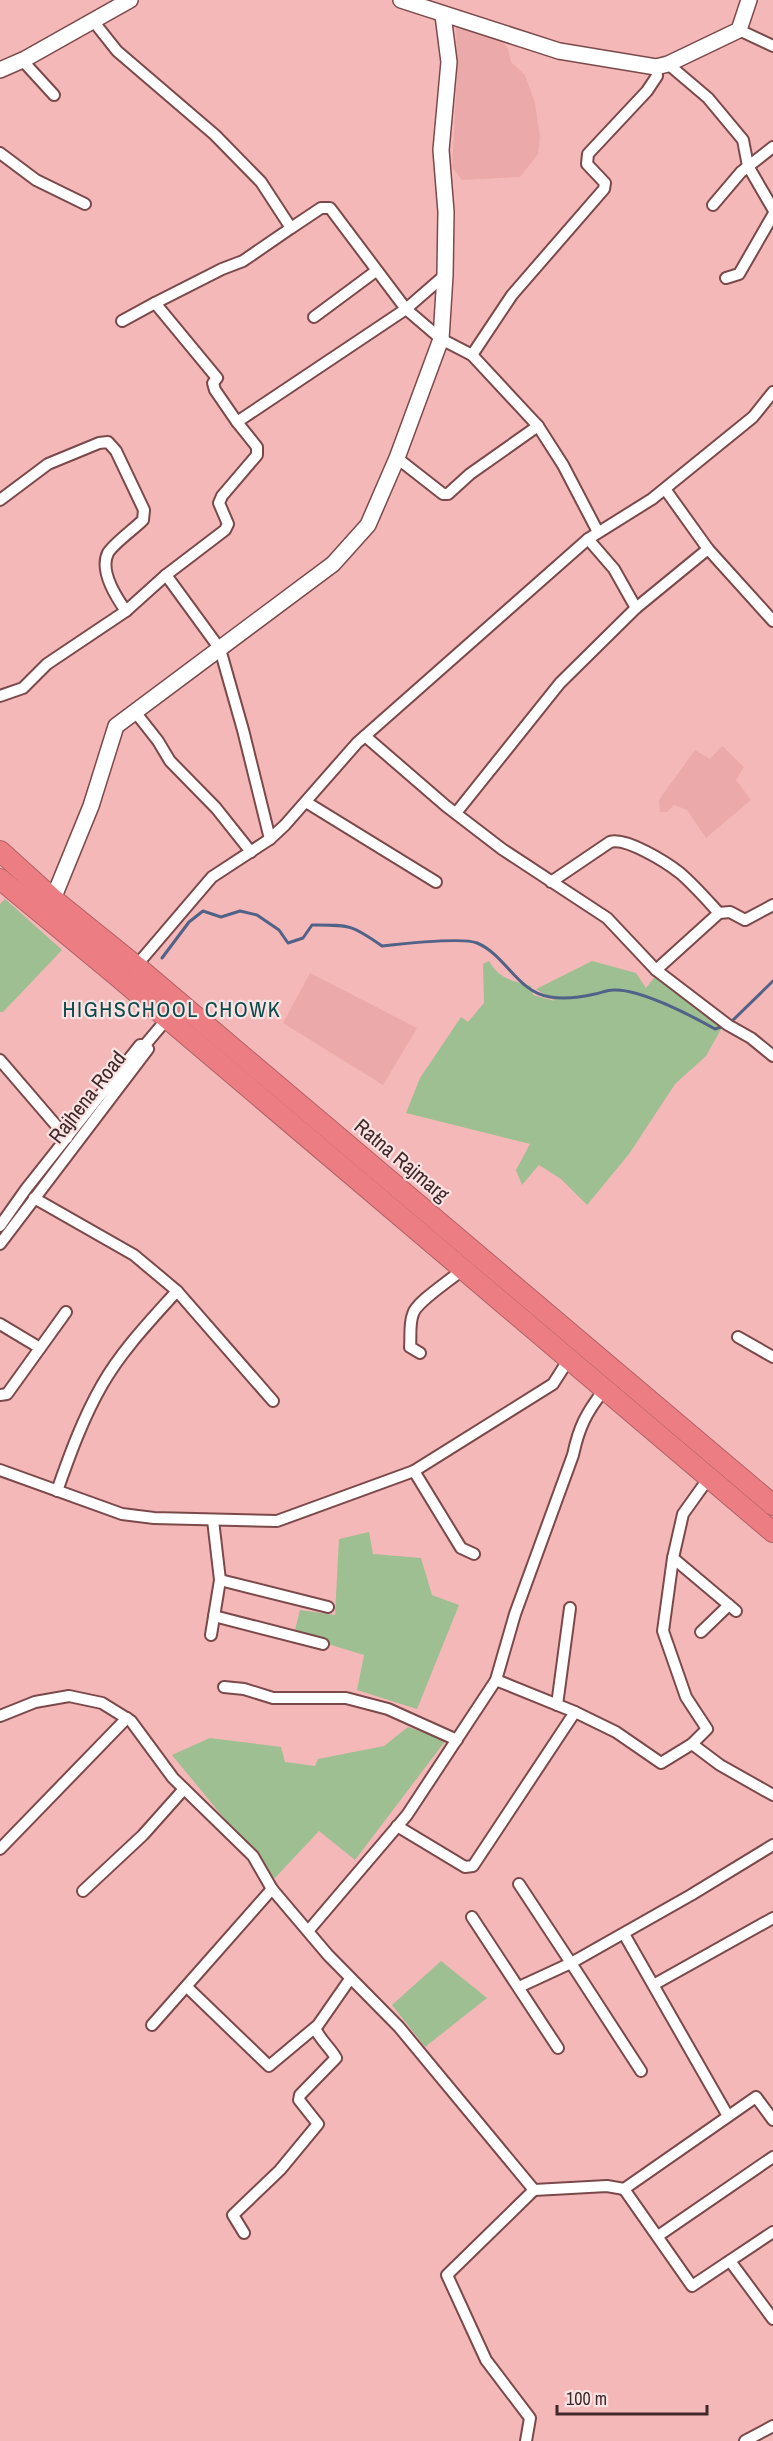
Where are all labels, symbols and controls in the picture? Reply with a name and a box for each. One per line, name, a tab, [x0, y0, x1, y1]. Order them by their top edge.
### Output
district label: HIGHSCHOOL CHOWK	[63, 994, 281, 1024]
street label: Rajhena Road	[42, 1045, 132, 1149]
street label: Ratna Rajmarg	[348, 1112, 456, 1209]
scale bar	[557, 2378, 707, 2416]
text: 100 m	[566, 2386, 607, 2411]

